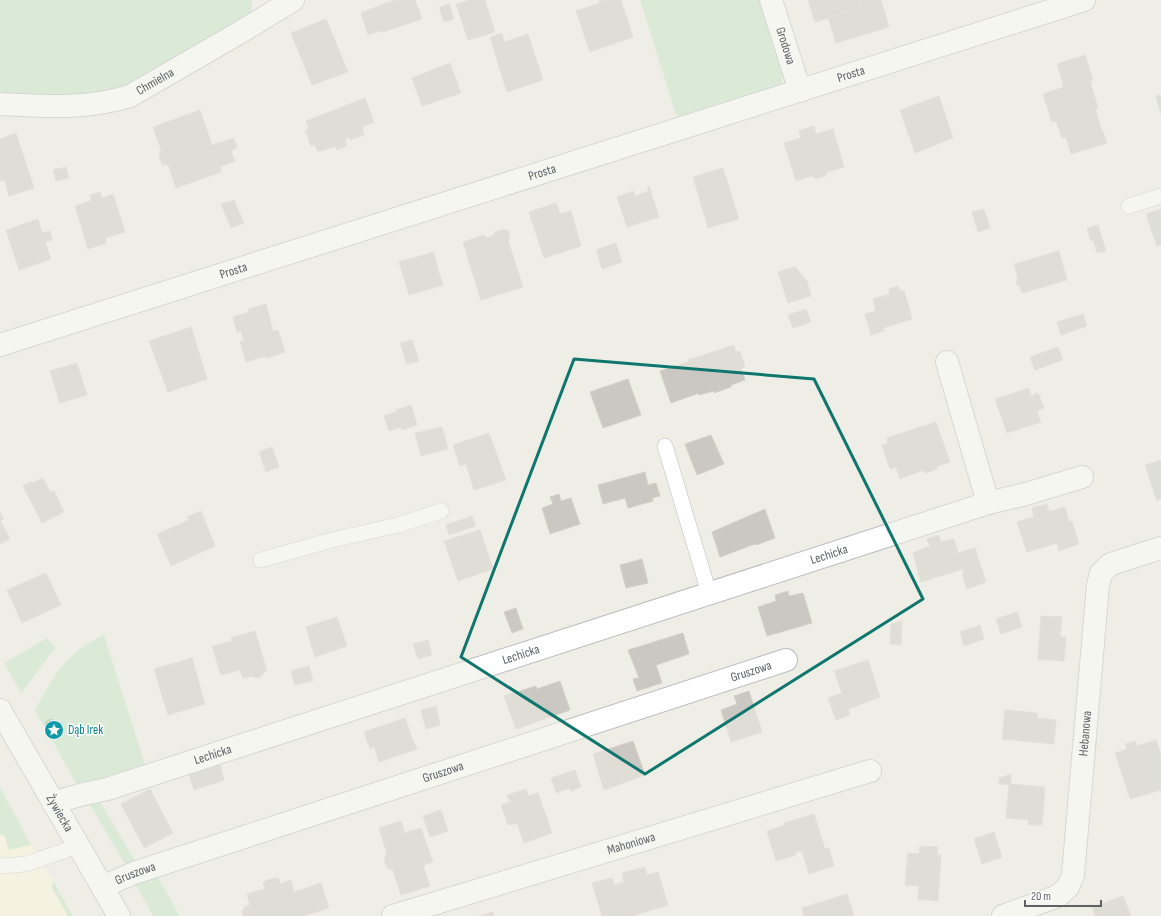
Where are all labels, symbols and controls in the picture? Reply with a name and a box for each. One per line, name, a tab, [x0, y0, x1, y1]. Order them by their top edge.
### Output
street label: Grodowa	[772, 25, 799, 66]
street label: Prosta	[835, 62, 867, 86]
street label: Chmielna	[133, 64, 177, 99]
street label: Prosta	[526, 161, 558, 184]
street label: Prosta	[218, 259, 249, 283]
street label: Lechicka	[808, 541, 850, 568]
street label: Lechicka	[500, 641, 542, 668]
street label: Gruszowa	[728, 657, 774, 686]
street label: Hebanowa	[1075, 710, 1095, 757]
place icon: Dąb Irek	[43, 719, 65, 741]
place label: Dąb Irek	[68, 722, 103, 738]
street label: Lechicka	[192, 741, 233, 768]
street label: Gruszowa	[420, 758, 466, 786]
street label: Żywiecka	[43, 791, 77, 834]
street label: Mahoniowa	[605, 829, 657, 858]
street label: Gruszowa	[112, 859, 158, 888]
scale bar	[1025, 882, 1101, 908]
text: 20 m	[1031, 889, 1051, 904]

